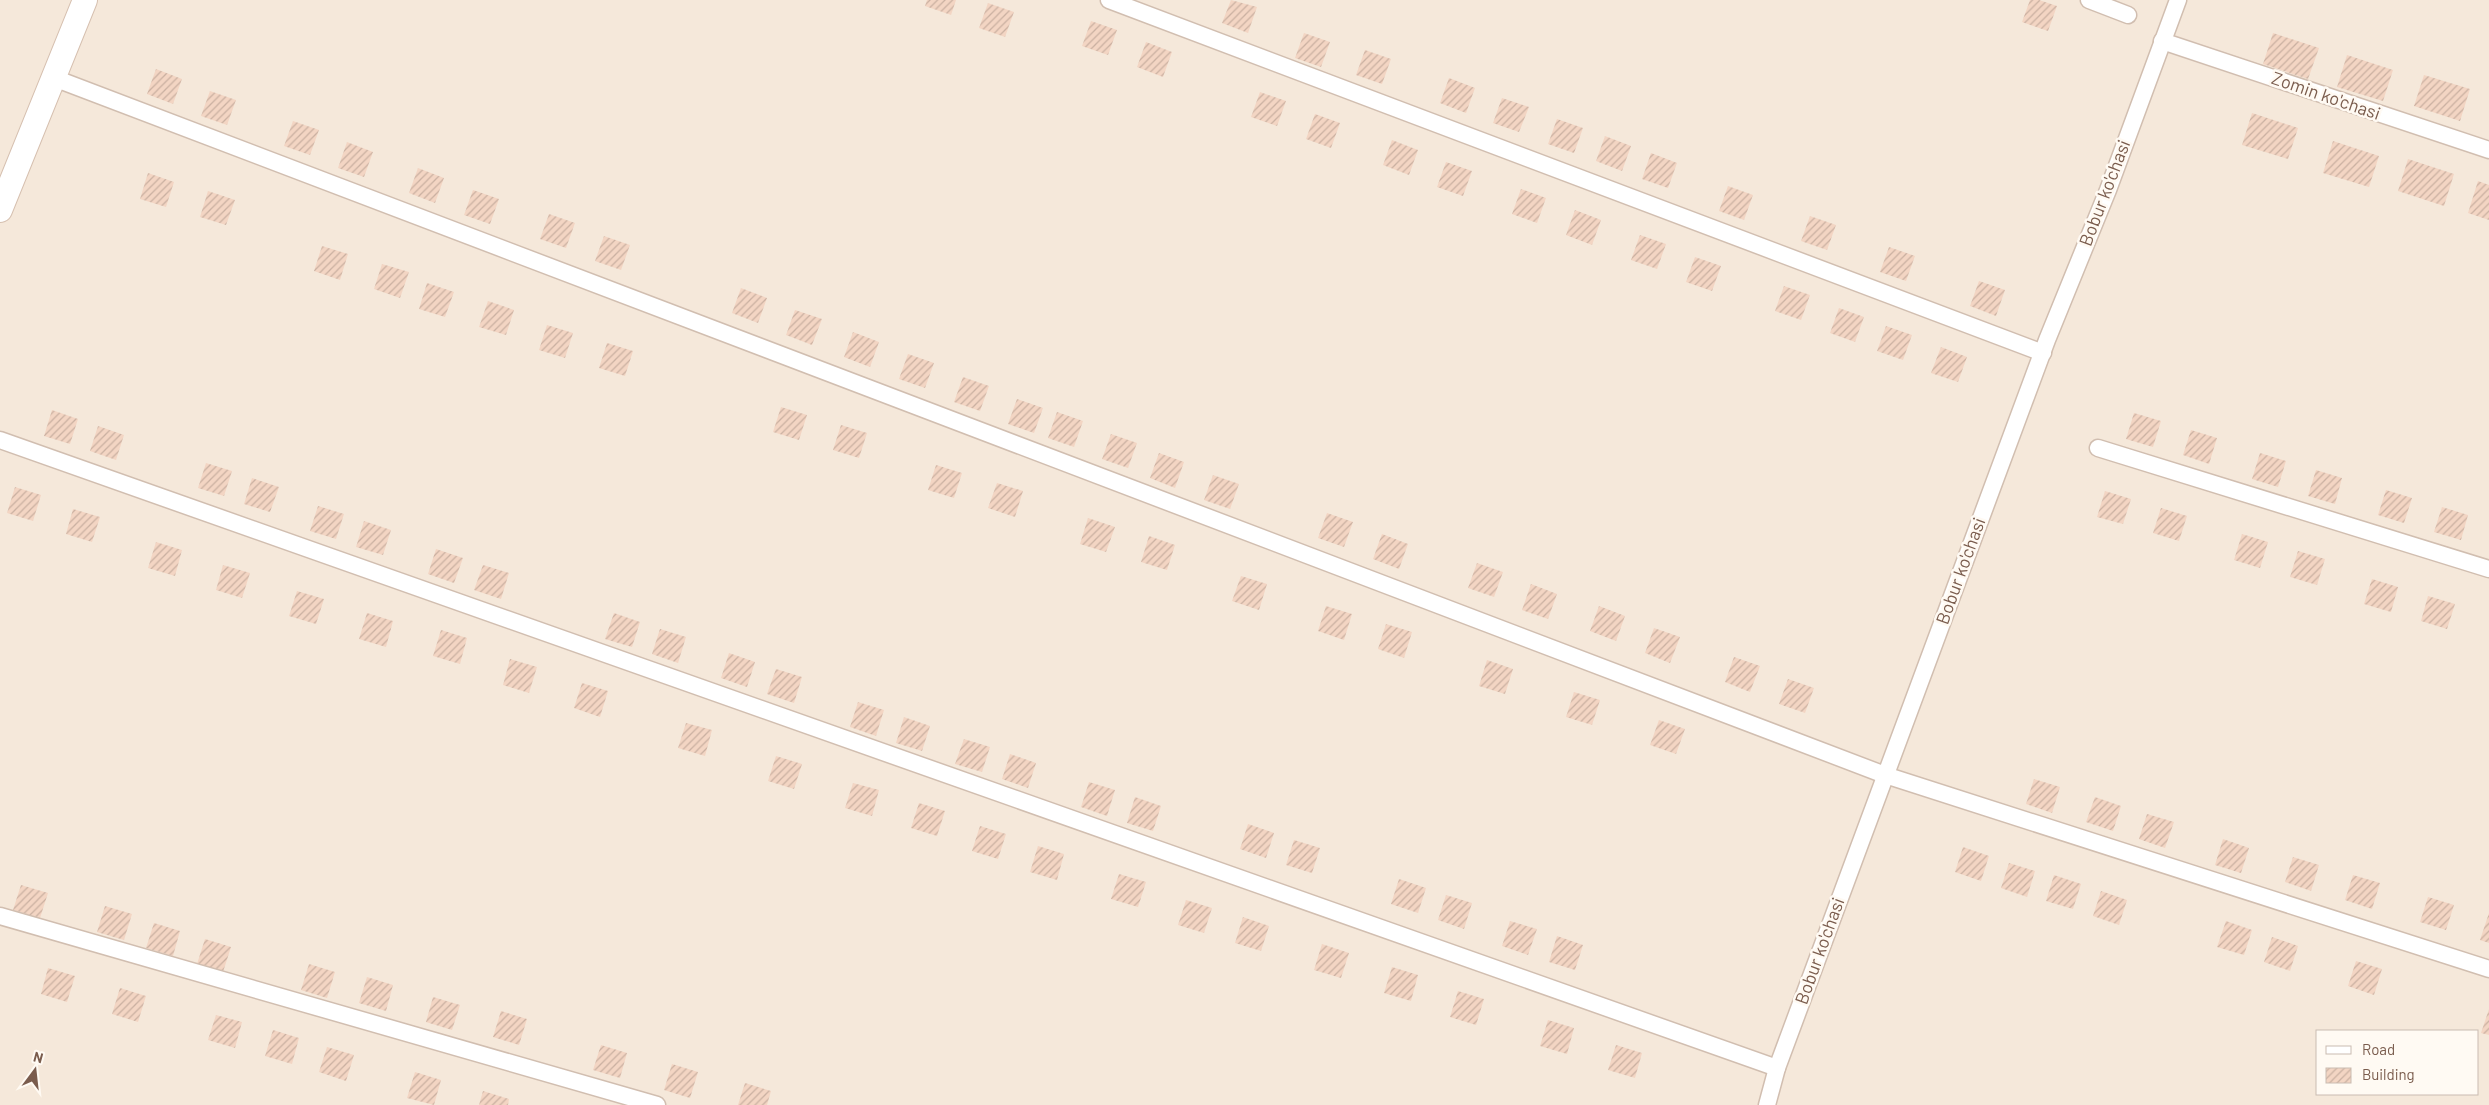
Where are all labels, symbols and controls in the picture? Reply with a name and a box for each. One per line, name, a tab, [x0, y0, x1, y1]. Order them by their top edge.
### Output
street label: Zomin ko'chasi	[2269, 66, 2384, 124]
street label: Bobur ko'chasi	[2074, 136, 2134, 249]
street label: Bobur ko'chasi	[1931, 514, 1990, 627]
street label: Bobur ko'chasi	[1790, 894, 1849, 1007]
legend	[2316, 1030, 2479, 1095]
text: Road	[2362, 1040, 2395, 1058]
north arrow	[10, 1045, 60, 1095]
text: N	[32, 1048, 45, 1066]
text: Building	[2362, 1065, 2415, 1083]

